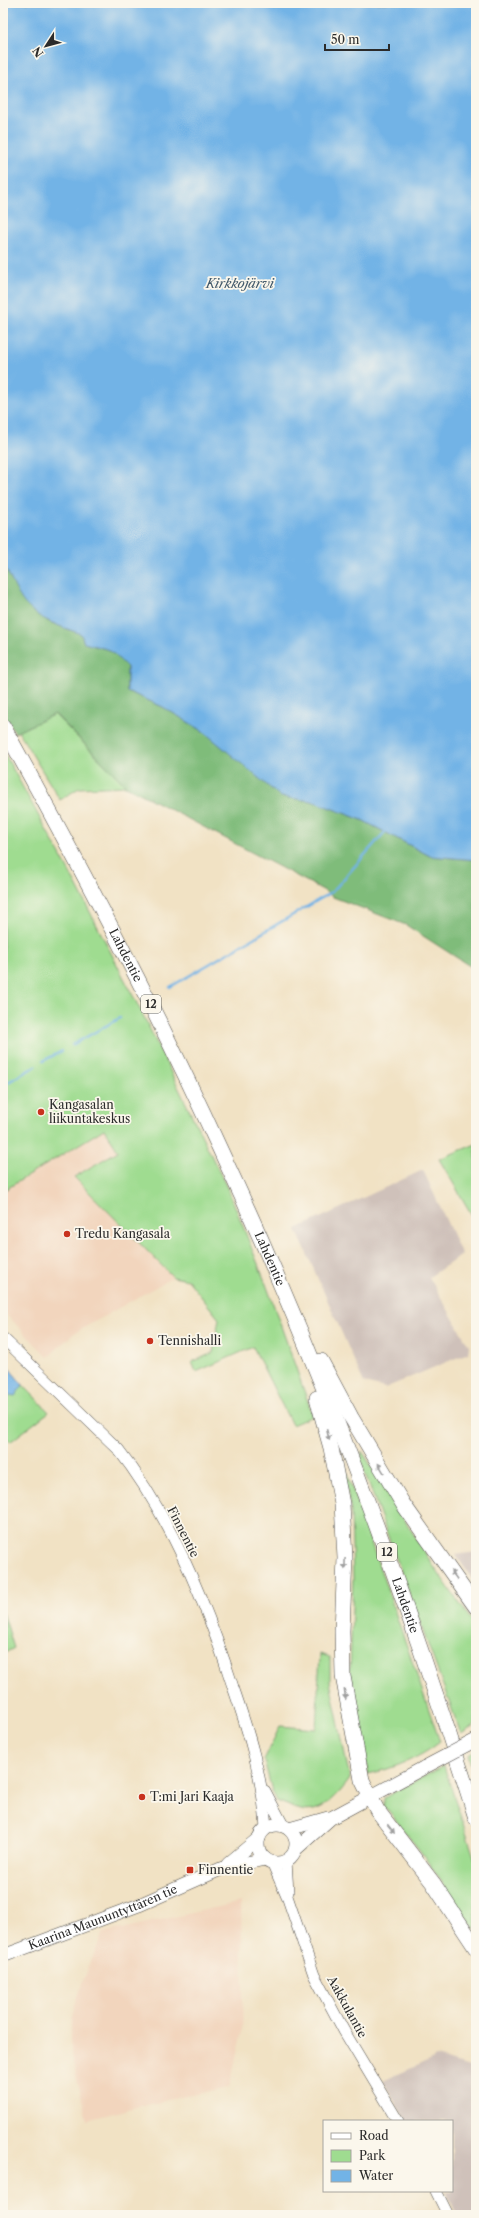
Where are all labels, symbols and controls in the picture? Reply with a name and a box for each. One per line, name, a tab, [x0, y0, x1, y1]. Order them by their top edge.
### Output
north arrow	[26, 26, 66, 66]
scale bar	[325, 26, 389, 52]
text: 50 m	[331, 32, 360, 47]
text: N	[29, 44, 46, 60]
water label: Kirkkojärvi	[205, 275, 275, 291]
street label: Lahdentie	[106, 926, 146, 984]
road number: 12	[141, 995, 161, 1013]
place label: Kangasalan liikuntakeskus	[49, 1097, 130, 1126]
marker: Kangasalan liikuntakeskus	[36, 1107, 46, 1117]
place label: Tredu Kangasala	[75, 1226, 171, 1241]
marker: Tredu Kangasala	[62, 1229, 72, 1239]
street label: Lahdentie	[252, 1229, 289, 1288]
place label: Tennishalli	[158, 1333, 221, 1348]
marker: Tennishalli	[145, 1336, 155, 1346]
one-way arrow	[325, 1430, 331, 1442]
one-way arrow	[377, 1462, 384, 1474]
street label: Finnentie	[164, 1504, 203, 1560]
road number: 12	[377, 1543, 397, 1561]
one-way arrow	[342, 1558, 348, 1571]
one-way arrow	[450, 1570, 458, 1581]
street label: Lahdentie	[389, 1575, 422, 1635]
one-way arrow	[342, 1687, 348, 1700]
place label: T:mi Jari Kaaja	[150, 1789, 235, 1804]
marker: T:mi Jari Kaaja	[137, 1792, 147, 1802]
one-way arrow	[387, 1823, 395, 1834]
place label: Finnentie	[198, 1862, 254, 1877]
marker: Finnentie	[185, 1865, 195, 1875]
street label: Kaarina Maununtyttären tie	[26, 1881, 180, 1953]
street label: Aakkulantie	[324, 1972, 371, 2041]
legend	[323, 2120, 453, 2192]
text: Road	[359, 2128, 389, 2143]
text: Park	[359, 2148, 386, 2163]
text: Water	[358, 2168, 393, 2183]

